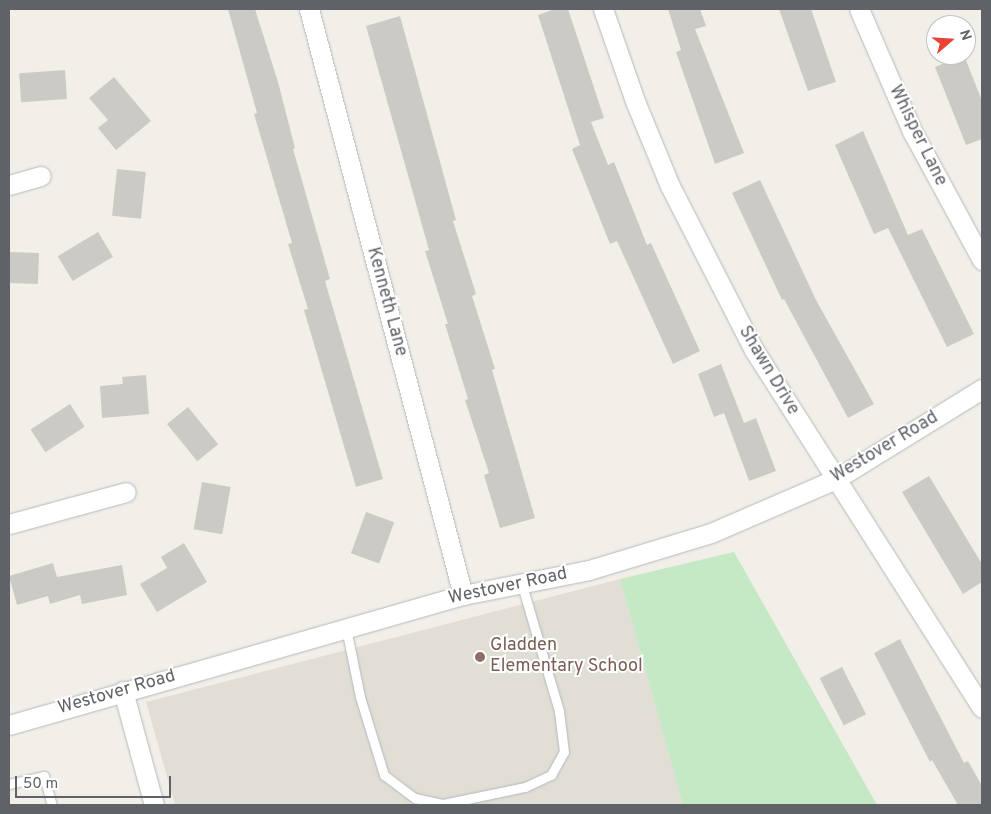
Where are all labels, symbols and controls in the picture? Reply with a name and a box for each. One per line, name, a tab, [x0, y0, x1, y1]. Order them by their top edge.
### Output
north arrow	[926, 15, 976, 65]
text: N	[955, 28, 974, 43]
street label: Whisper Lane	[883, 82, 951, 190]
street label: Kenneth Lane	[361, 245, 411, 359]
street label: Shawn Drive	[733, 323, 803, 419]
street label: Westover Road	[828, 408, 942, 488]
street label: Westover Road	[447, 564, 569, 610]
place label: Gladden Elementary School	[490, 636, 643, 679]
marker: Gladden Elementary School	[474, 651, 486, 663]
street label: Westover Road	[56, 666, 178, 720]
scale bar	[18, 766, 174, 798]
text: 50 m	[23, 775, 58, 794]

